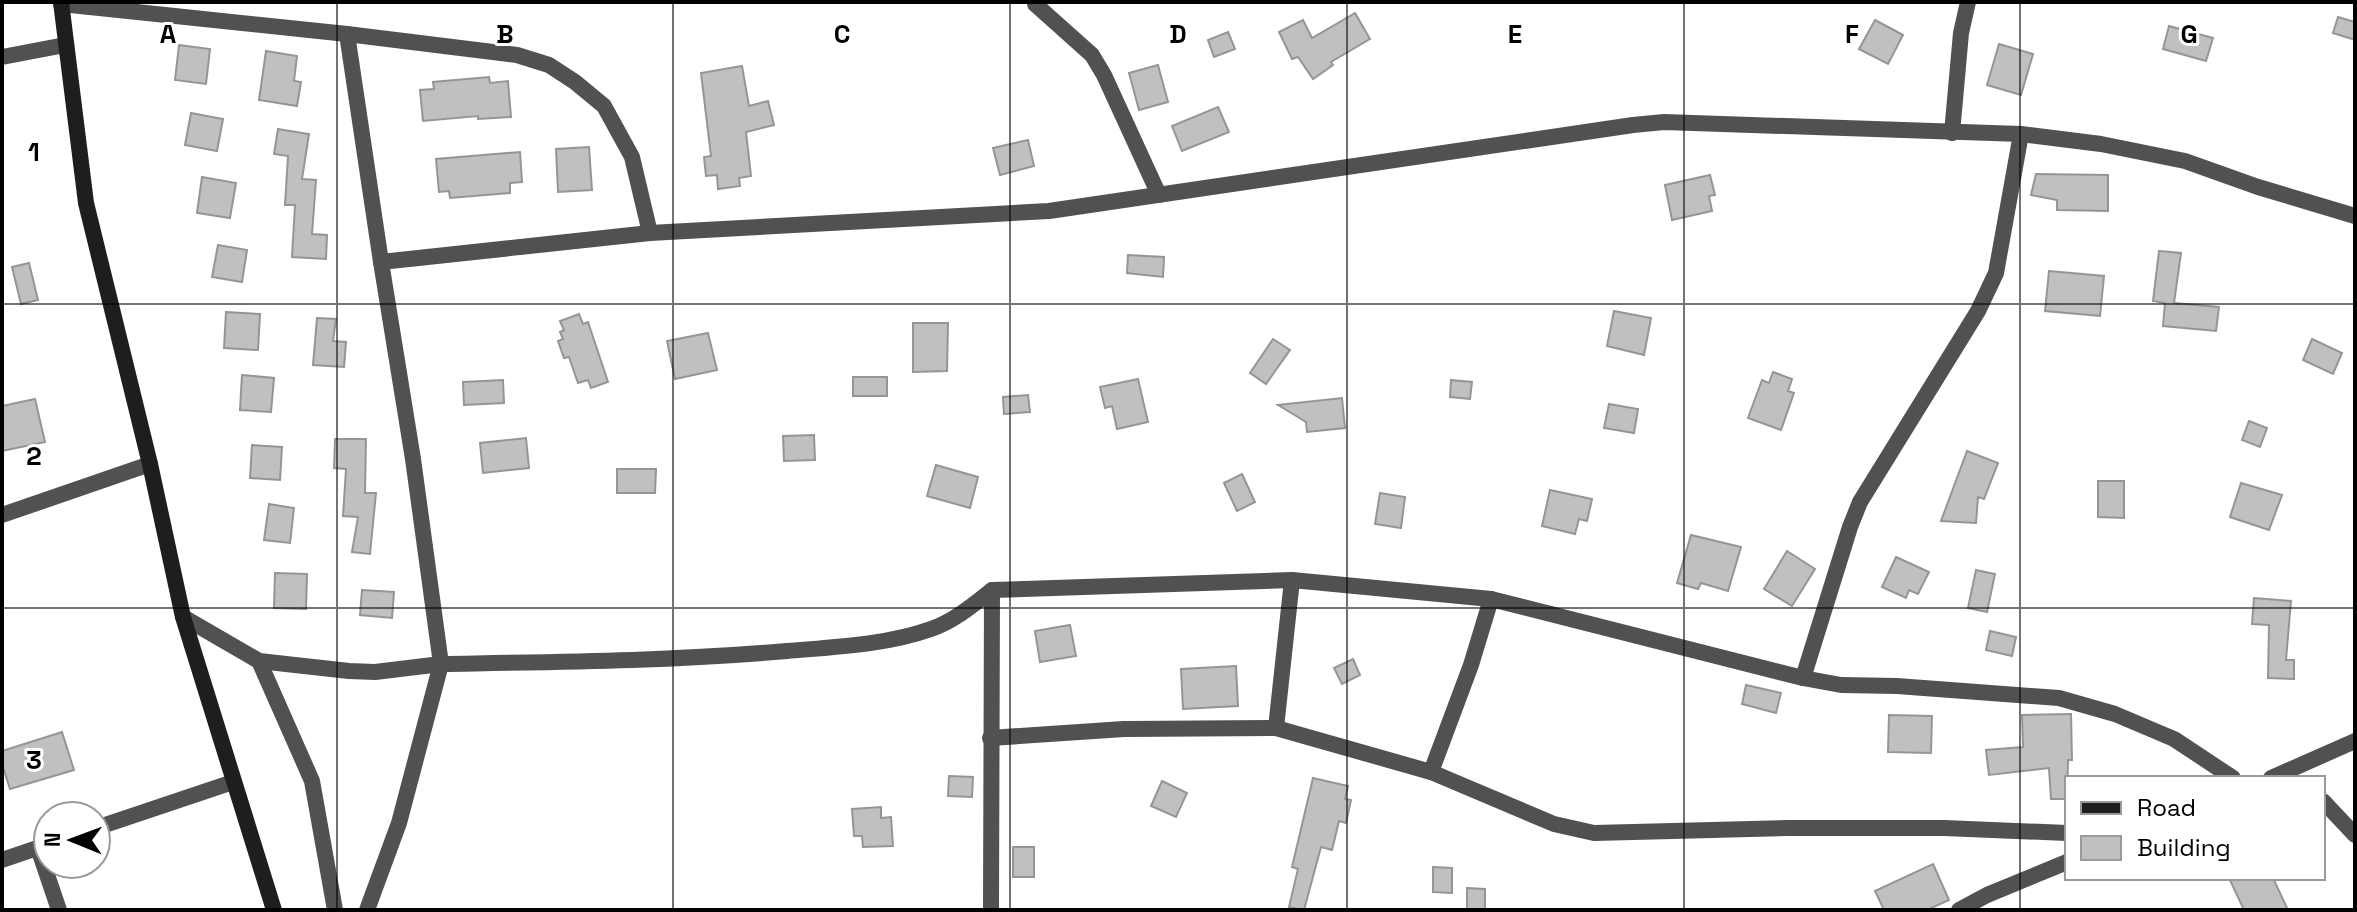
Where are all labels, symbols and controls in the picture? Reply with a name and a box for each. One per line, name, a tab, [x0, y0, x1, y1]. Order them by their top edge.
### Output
text: A	[160, 17, 177, 51]
text: B	[496, 17, 514, 51]
text: C	[834, 17, 850, 51]
text: D	[1169, 17, 1187, 51]
text: E	[1508, 17, 1522, 51]
text: F	[1845, 17, 1859, 51]
text: G	[2180, 17, 2198, 51]
text: 1	[28, 135, 40, 169]
text: 2	[26, 439, 42, 473]
text: 3	[26, 743, 42, 777]
legend	[2065, 776, 2325, 880]
text: Road	[2137, 792, 2196, 823]
north arrow	[32, 800, 112, 880]
text: N	[38, 832, 66, 847]
text: Building	[2137, 832, 2231, 863]

